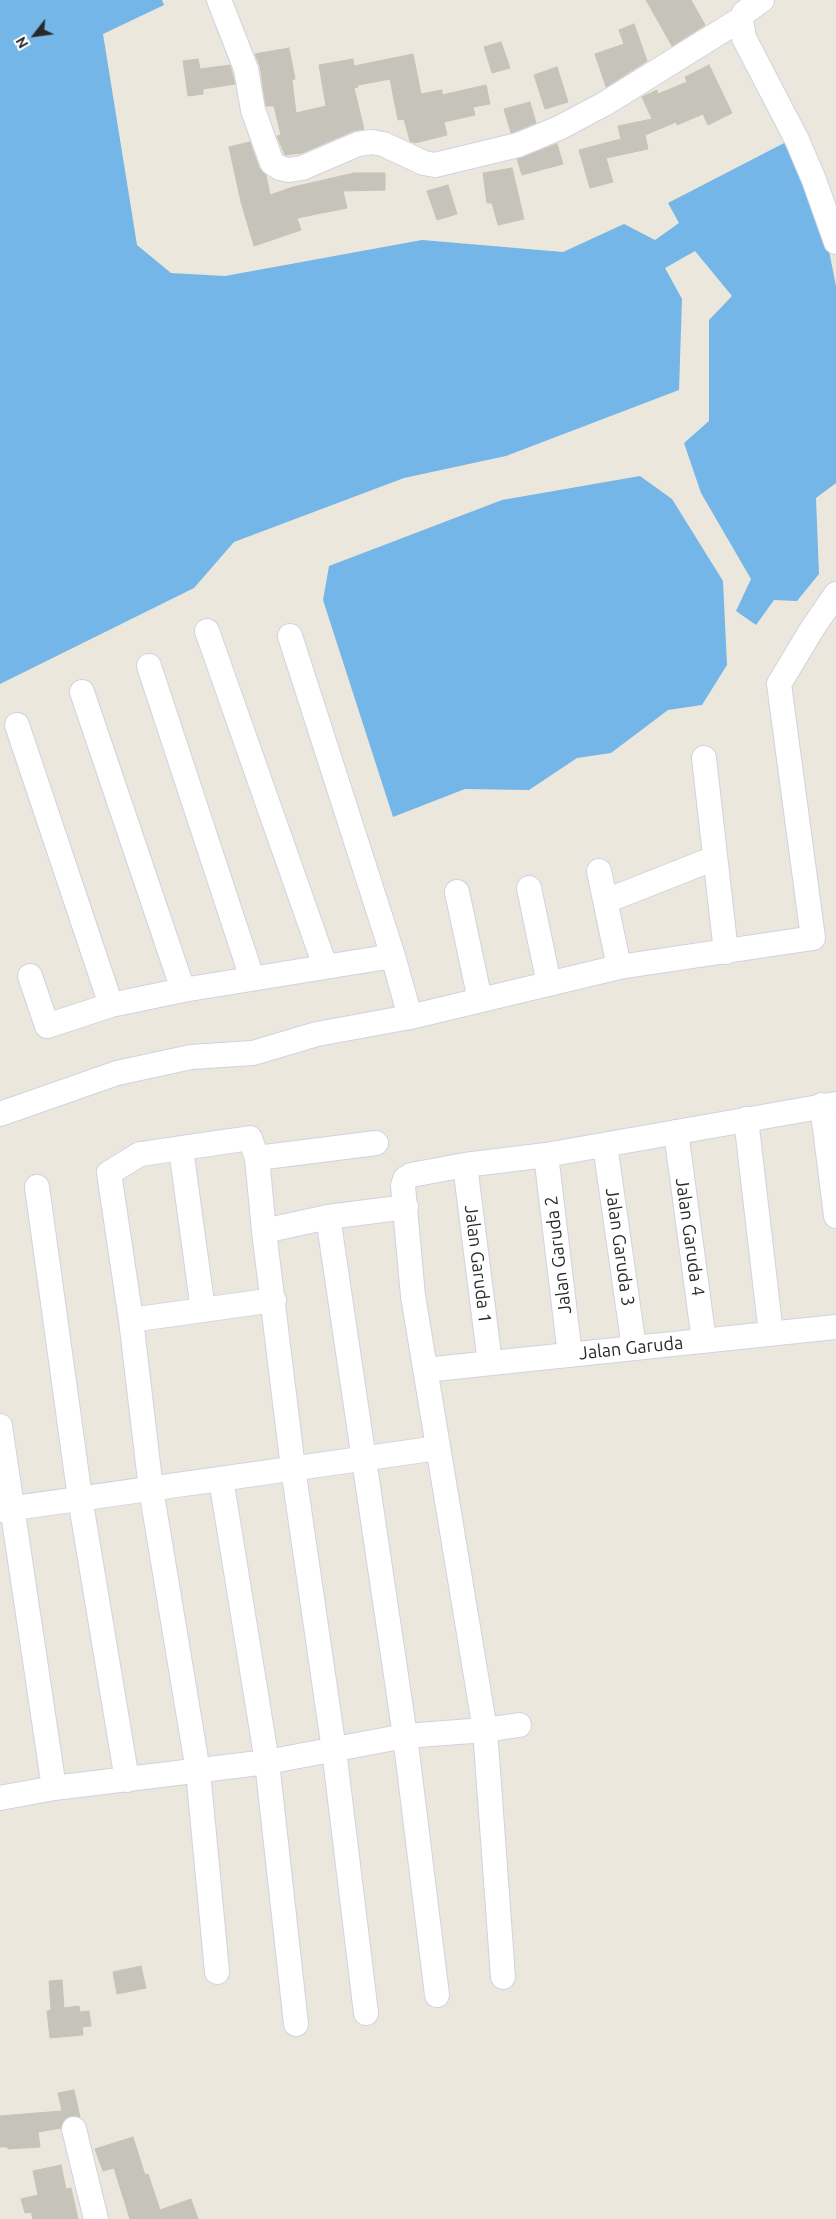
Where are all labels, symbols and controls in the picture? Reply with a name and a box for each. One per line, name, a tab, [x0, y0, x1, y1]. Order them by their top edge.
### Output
north arrow	[10, 10, 60, 60]
text: N	[12, 34, 32, 51]
street label: Jalan Garuda 4	[671, 1177, 709, 1297]
street label: Jalan Garuda 3	[601, 1187, 639, 1307]
street label: Jalan Garuda 2	[540, 1195, 576, 1315]
street label: Jalan Garuda 1	[460, 1204, 496, 1324]
street label: Jalan Garuda	[578, 1332, 684, 1364]

